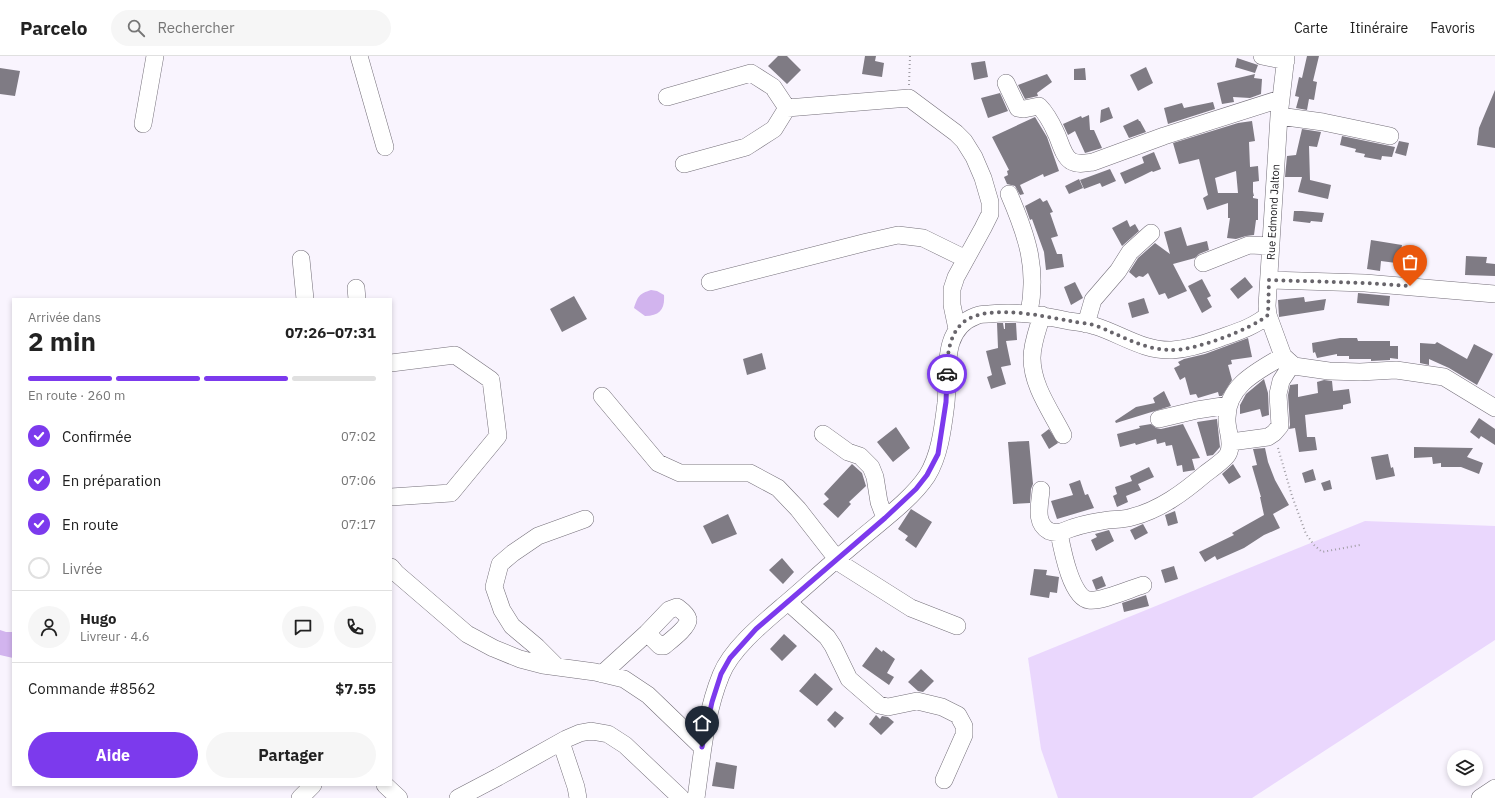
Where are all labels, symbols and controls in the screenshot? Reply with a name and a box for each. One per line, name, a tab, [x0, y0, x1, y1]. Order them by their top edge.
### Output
search box	[111, 10, 391, 46]
text: Parcelo	[20, 16, 87, 40]
icon: search	[125, 17, 147, 39]
text: Rechercher	[157, 18, 235, 37]
text: Carte	[1294, 19, 1328, 37]
text: Itinéraire	[1350, 19, 1408, 37]
text: Favoris	[1430, 19, 1475, 37]
street label: Rue Edmond Jalton	[1263, 164, 1283, 260]
pin	[1393, 245, 1427, 286]
icon: bag	[1399, 251, 1421, 273]
text: Arrivée dans	[28, 309, 101, 326]
text: 07:26–07:31	[285, 323, 376, 342]
text: 2 min	[28, 324, 96, 358]
courier	[927, 354, 967, 394]
icon: car	[936, 363, 958, 385]
text: En route · 260 m	[28, 387, 125, 404]
icon: check	[28, 425, 50, 447]
text: Confirmée	[62, 427, 132, 446]
text: 07:02	[341, 428, 376, 445]
icon: check	[28, 469, 50, 491]
text: En préparation	[62, 471, 161, 490]
text: 07:06	[341, 472, 376, 489]
icon: check	[28, 513, 50, 535]
text: En route	[62, 515, 119, 534]
text: 07:17	[341, 516, 376, 533]
text: Livrée	[62, 559, 103, 578]
button: person	[28, 606, 70, 648]
button: chat	[282, 606, 324, 648]
button: phone	[334, 606, 376, 648]
text: Hugo	[80, 609, 116, 628]
text: Livreur · 4.6	[80, 628, 150, 645]
text: Commande #8562	[28, 679, 156, 698]
text: $7.55	[335, 679, 376, 698]
pin	[685, 706, 719, 747]
icon: home	[691, 712, 713, 734]
button: Aide	[28, 732, 198, 778]
button: Partager	[206, 732, 376, 778]
map controls	[1447, 750, 1483, 786]
button: layers	[1447, 750, 1483, 786]

